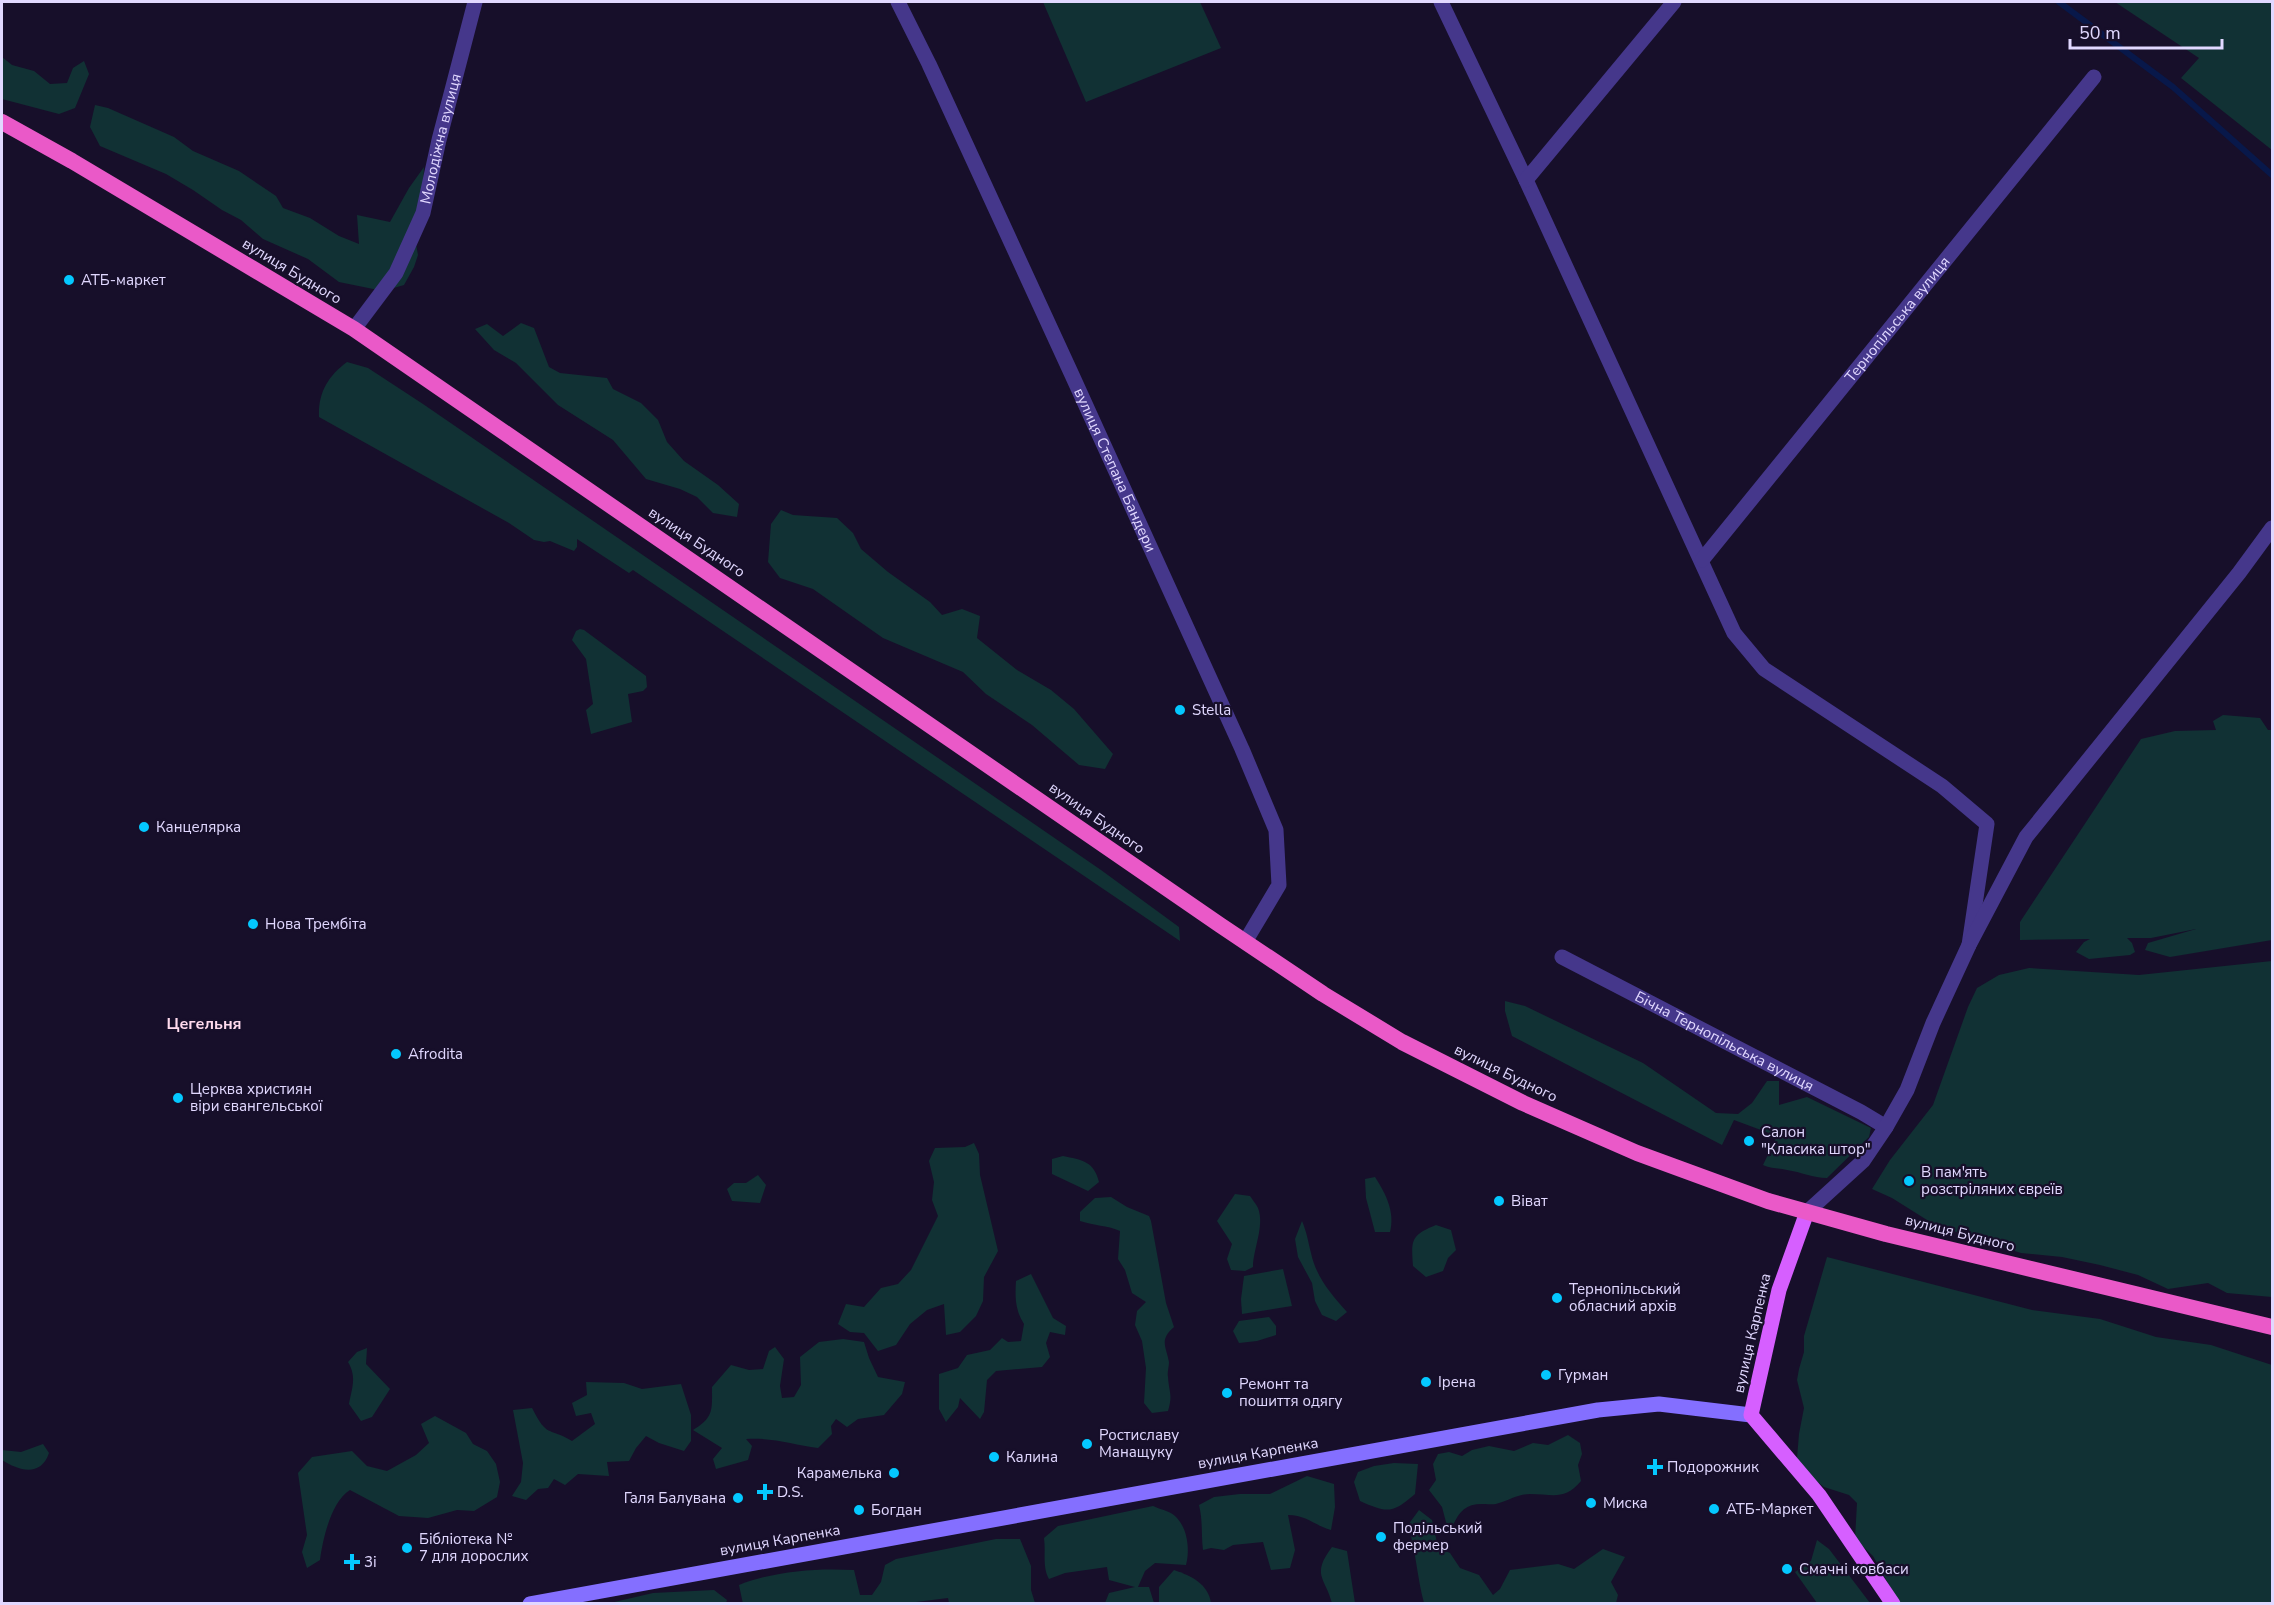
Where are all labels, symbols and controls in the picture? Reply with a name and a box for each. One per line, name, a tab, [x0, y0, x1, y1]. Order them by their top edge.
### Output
scale bar	[2070, 12, 2222, 50]
text: 50 m	[2079, 21, 2121, 45]
street label: Молодіжна вулиця	[415, 71, 466, 206]
street label: вулиця Будного	[239, 233, 345, 309]
street label: Тернопільська вулиця	[1840, 252, 1954, 386]
place label: АТБ-маркет	[81, 270, 166, 290]
marker: АТБ-маркет	[62, 273, 76, 287]
street label: вулиця Степана Бандери	[1069, 385, 1161, 555]
street label: вулиця Будного	[645, 502, 749, 582]
place label: Stella	[1192, 700, 1231, 720]
marker: Stella	[1173, 703, 1187, 717]
street label: вулиця Будного	[1045, 777, 1149, 859]
place label: Канцелярка	[156, 817, 241, 837]
marker: Канцелярка	[137, 820, 151, 834]
place label: Нова Трембіта	[265, 914, 367, 934]
marker: Нова Трембіта	[246, 917, 260, 931]
street label: Бічна Тернопільська вулиця	[1632, 987, 1817, 1096]
district label: Цегельня	[166, 1013, 242, 1035]
street label: вулиця Будного	[1451, 1039, 1561, 1107]
place label: Afrodita	[408, 1044, 463, 1064]
marker: Afrodita	[389, 1047, 403, 1061]
place label: Церква християн віри євангельської	[190, 1079, 323, 1116]
marker: Церква християн віри євангельської	[171, 1091, 185, 1105]
place label: Салон "Класика штор"	[1761, 1122, 1871, 1159]
marker: Салон "Класика штор"	[1742, 1134, 1756, 1148]
place label: В пам'ять розстріляних євреїв	[1921, 1162, 2063, 1199]
marker: В пам'ять розстріляних євреїв	[1902, 1174, 1916, 1188]
place label: Віват	[1511, 1191, 1548, 1211]
marker: Віват	[1492, 1194, 1506, 1208]
street label: вулиця Будного	[1903, 1210, 2017, 1256]
street label: вулиця Карпенка	[1729, 1271, 1775, 1395]
place label: Тернопільський обласний архів	[1569, 1279, 1681, 1316]
marker: Тернопільський обласний архів	[1550, 1291, 1564, 1305]
place label: Гурман	[1558, 1365, 1608, 1385]
marker: Гурман	[1539, 1368, 1553, 1382]
place label: Ірена	[1438, 1372, 1476, 1392]
place label: Ремонт та пошиття одягу	[1239, 1374, 1342, 1411]
marker: Ірена	[1419, 1375, 1433, 1389]
marker: Ремонт та пошиття одягу	[1220, 1386, 1234, 1400]
place label: Ростиславу Манащуку	[1099, 1425, 1179, 1462]
street label: вулиця Карпенка	[1196, 1433, 1320, 1473]
marker: Ростиславу Манащуку	[1080, 1437, 1094, 1451]
place label: Калина	[1006, 1447, 1058, 1467]
marker: Калина	[987, 1450, 1001, 1464]
place label: Подорожник	[1667, 1457, 1759, 1477]
marker: Подорожник	[1648, 1460, 1662, 1474]
place label: Карамелька	[797, 1463, 882, 1483]
marker: Карамелька	[887, 1466, 901, 1480]
place label: D.S.	[777, 1482, 804, 1502]
marker: D.S.	[758, 1485, 772, 1499]
place label: Галя Балувана	[624, 1488, 726, 1508]
marker: Галя Балувана	[731, 1491, 745, 1505]
place label: Миска	[1603, 1493, 1648, 1513]
marker: Миска	[1584, 1496, 1598, 1510]
place label: АТБ-Маркет	[1726, 1499, 1814, 1519]
place label: Богдан	[871, 1500, 922, 1520]
marker: АТБ-Маркет	[1707, 1502, 1721, 1516]
marker: Богдан	[852, 1503, 866, 1517]
place label: Подільський фермер	[1393, 1518, 1483, 1555]
street label: вулиця Карпенка	[718, 1520, 842, 1560]
place label: Бібліотека № 7 для дорослих	[419, 1529, 529, 1566]
marker: Подільський фермер	[1374, 1530, 1388, 1544]
marker: Бібліотека № 7 для дорослих	[400, 1541, 414, 1555]
place label: 3і	[364, 1552, 377, 1572]
marker: 3і	[345, 1555, 359, 1569]
place label: Смачні ковбаси	[1799, 1559, 1909, 1579]
marker: Смачні ковбаси	[1780, 1562, 1794, 1576]

